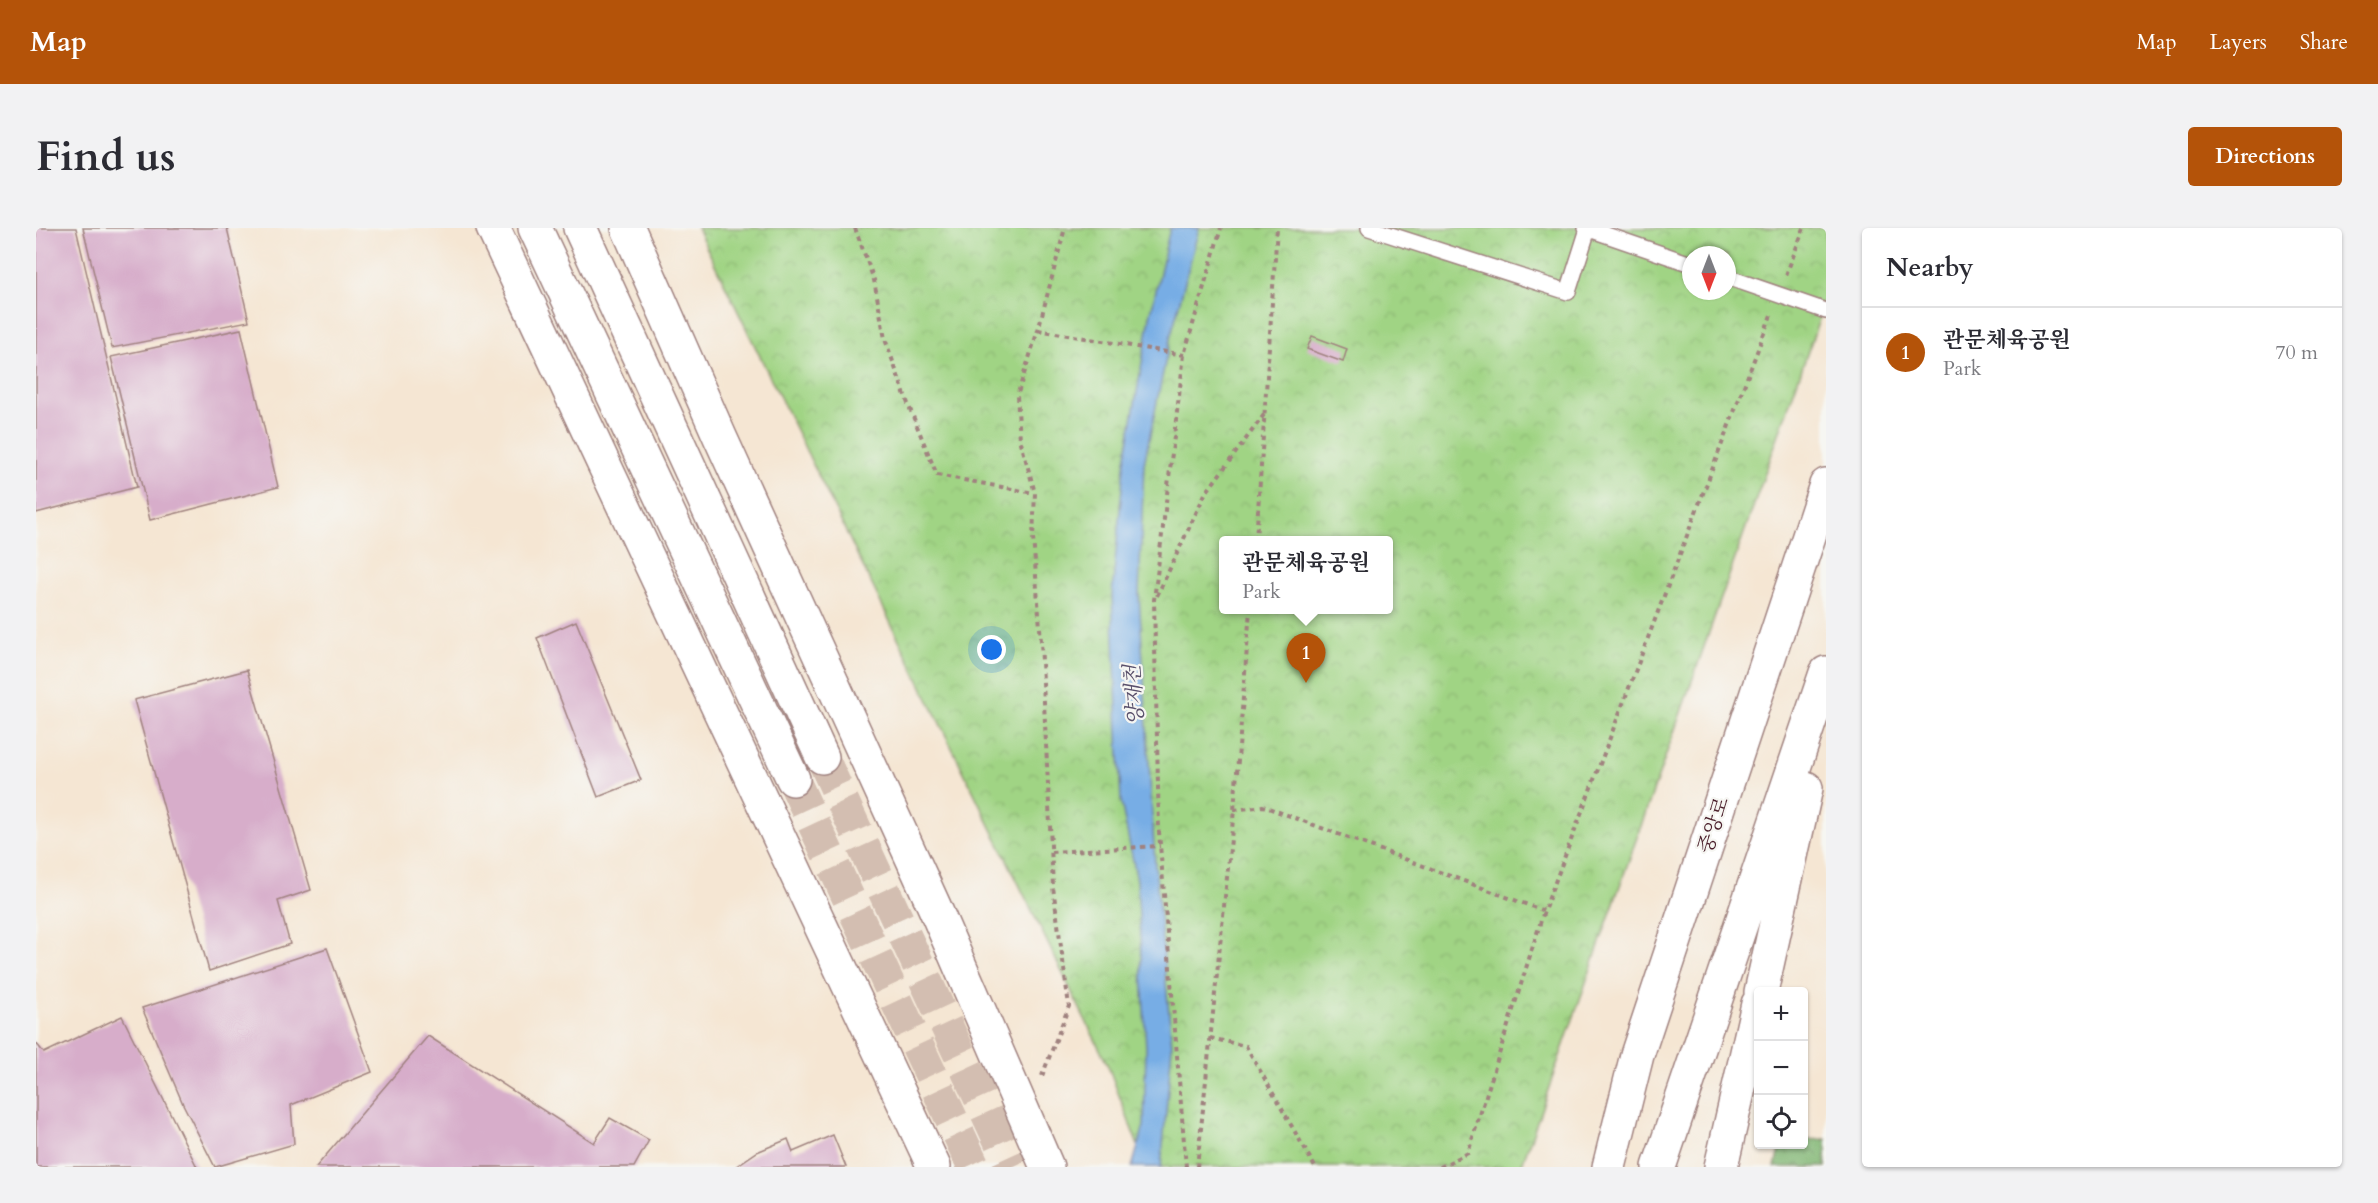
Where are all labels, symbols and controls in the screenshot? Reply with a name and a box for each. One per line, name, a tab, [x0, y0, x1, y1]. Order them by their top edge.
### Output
text: Map	[30, 23, 87, 61]
text: Map	[2137, 28, 2177, 57]
text: Layers	[2210, 28, 2267, 57]
text: Share	[2300, 28, 2348, 57]
button: Directions	[2188, 127, 2342, 186]
text: Find us	[36, 128, 176, 185]
north arrow	[1682, 246, 1736, 300]
text: Nearby	[1886, 250, 1974, 285]
text: 관문체육공원	[1943, 325, 2071, 355]
text: 1	[1900, 339, 1911, 366]
text: 70 m	[2275, 339, 2318, 366]
text: Park	[1943, 355, 1981, 382]
popup	[1219, 536, 1393, 614]
text: 관문체육공원	[1242, 548, 1370, 578]
text: Park	[1242, 578, 1281, 605]
pin: 1	[1286, 634, 1326, 683]
your location	[977, 635, 1006, 664]
water label: 양재천	[1118, 662, 1151, 726]
street label: 중앙로	[1692, 793, 1735, 857]
map controls	[1754, 987, 1808, 1149]
button: +	[1754, 987, 1808, 1041]
button: −	[1754, 1041, 1808, 1095]
button: locate	[1754, 1095, 1808, 1149]

